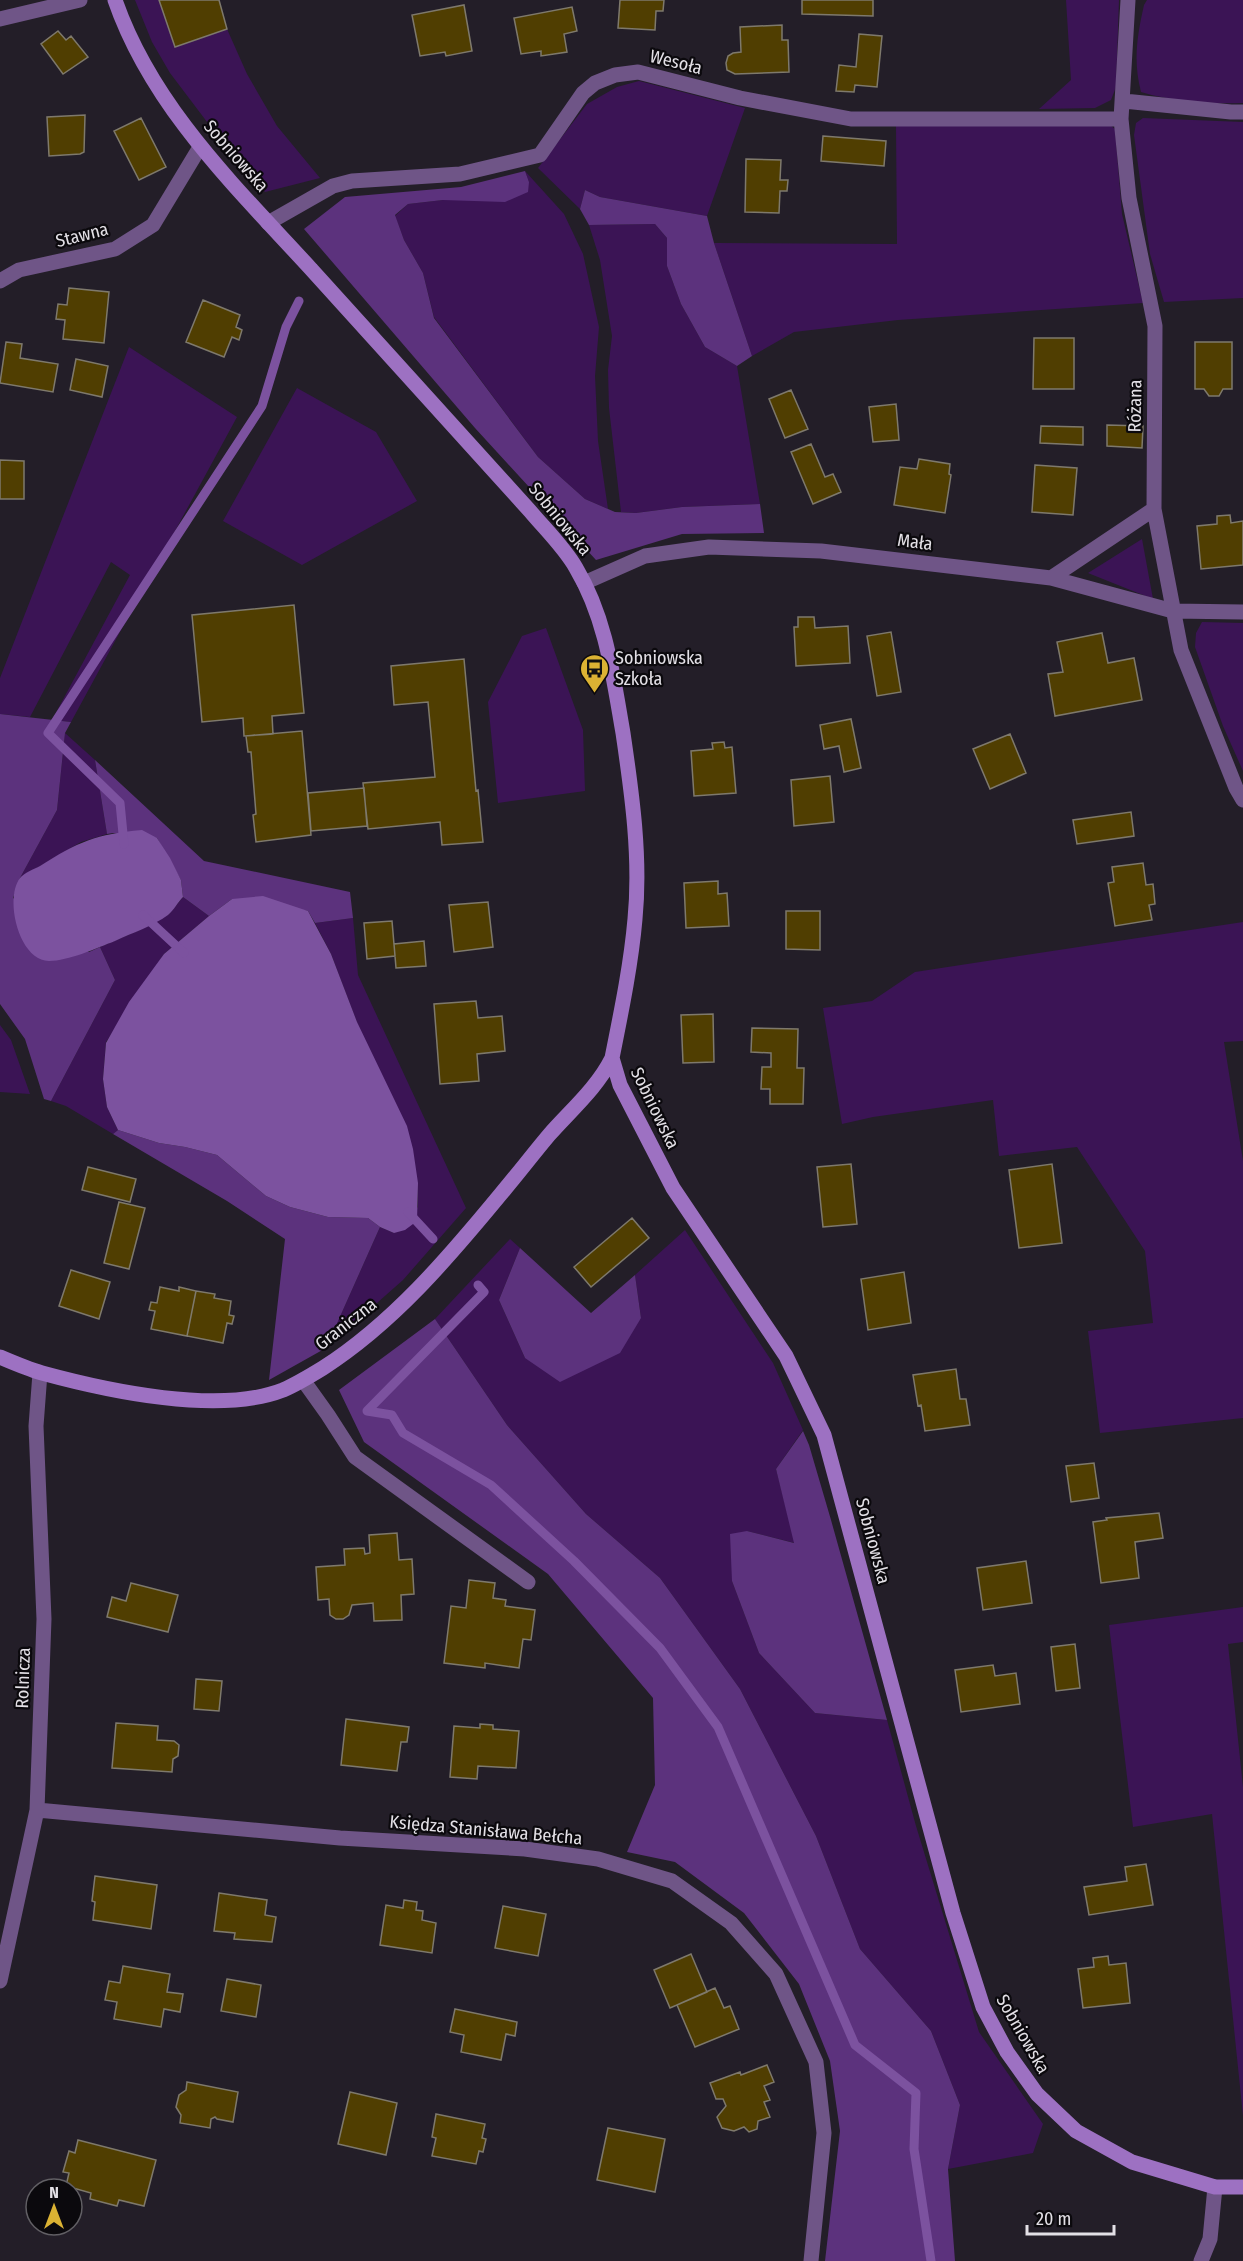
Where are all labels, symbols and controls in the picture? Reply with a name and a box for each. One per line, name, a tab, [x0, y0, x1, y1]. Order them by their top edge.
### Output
street label: Wesoła	[648, 45, 705, 79]
street label: Sobniowska	[199, 116, 273, 197]
street label: Stawna	[53, 218, 111, 252]
street label: Różana	[1124, 379, 1146, 433]
street label: Sobniowska	[524, 478, 596, 560]
street label: Mała	[896, 529, 934, 555]
place label: Sobniowska Szkoła	[615, 647, 703, 690]
bus stop icon: Sobniowska Szkoła	[578, 652, 610, 694]
street label: Sobniowska	[626, 1064, 684, 1152]
street label: Graniczna	[311, 1293, 381, 1355]
street label: Sobniowska	[851, 1496, 895, 1586]
street label: Rolnicza	[11, 1647, 35, 1709]
street label: Księdza Stanisława Bełcha	[389, 1811, 583, 1849]
street label: Sobniowska	[992, 1990, 1055, 2078]
north arrow	[24, 2177, 84, 2237]
text: N	[49, 2183, 59, 2202]
scale bar	[1027, 2198, 1114, 2236]
text: 20 m	[1036, 2208, 1071, 2230]

